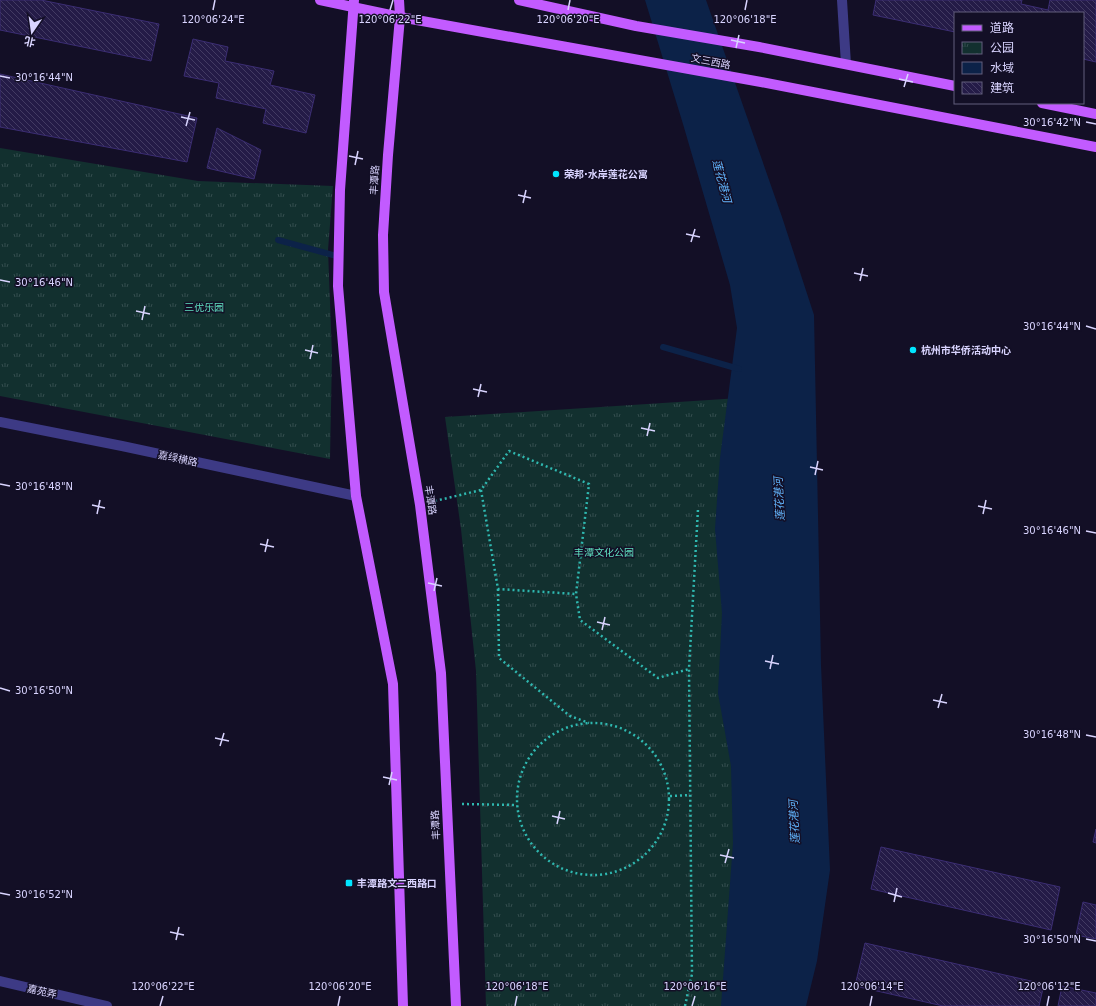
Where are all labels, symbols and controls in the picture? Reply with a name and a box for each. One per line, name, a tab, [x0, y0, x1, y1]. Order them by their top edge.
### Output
north arrow	[12, 12, 52, 52]
legend	[954, 12, 1084, 104]
text: 120°06'24"E	[181, 14, 245, 25]
text: 120°06'22"E	[358, 14, 422, 25]
text: 120°06'20"E	[536, 14, 600, 25]
text: 120°06'18"E	[713, 14, 777, 25]
text: 道路	[990, 21, 1014, 35]
text: 北	[23, 34, 37, 49]
text: 公园	[990, 41, 1014, 55]
street label: 文三西路	[690, 52, 732, 71]
text: 水域	[990, 61, 1014, 75]
text: 30°16'44"N	[15, 72, 73, 83]
text: 建筑	[990, 81, 1014, 95]
text: 30°16'42"N	[1023, 117, 1081, 128]
water label: 莲花港河	[710, 158, 734, 206]
street label: 丰潭路	[368, 165, 381, 195]
marker: 荣邦·水岸莲花公寓	[551, 169, 561, 179]
place label: 荣邦·水岸莲花公寓	[564, 169, 648, 180]
text: 30°16'46"N	[15, 277, 73, 288]
park label: 三优乐园	[184, 302, 224, 313]
text: 30°16'44"N	[1023, 321, 1081, 332]
place label: 杭州市华侨活动中心	[921, 344, 1011, 356]
marker: 杭州市华侨活动中心	[908, 345, 918, 355]
street label: 嘉绿横路	[157, 449, 199, 468]
water label: 莲花港河	[772, 475, 787, 521]
text: 30°16'48"N	[15, 481, 73, 492]
street label: 丰潭路	[423, 484, 438, 516]
text: 30°16'46"N	[1023, 525, 1081, 536]
park label: 丰潭文化公园	[574, 547, 634, 558]
text: 30°16'50"N	[15, 685, 73, 696]
text: 30°16'48"N	[1023, 729, 1081, 740]
water label: 莲花港河	[787, 798, 802, 844]
street label: 丰潭路	[429, 810, 442, 840]
marker: 丰潭路文二西路口	[344, 878, 354, 888]
place label: 丰潭路文二西路口	[357, 878, 437, 889]
text: 30°16'52"N	[15, 889, 73, 900]
text: 30°16'50"N	[1023, 934, 1081, 945]
text: 120°06'22"E	[131, 981, 195, 992]
text: 120°06'20"E	[308, 981, 372, 992]
text: 120°06'18"E	[485, 981, 549, 992]
text: 120°06'16"E	[663, 981, 727, 992]
text: 120°06'14"E	[840, 981, 904, 992]
text: 120°06'12"E	[1017, 981, 1081, 992]
street label: 嘉苑弄	[26, 983, 58, 1000]

